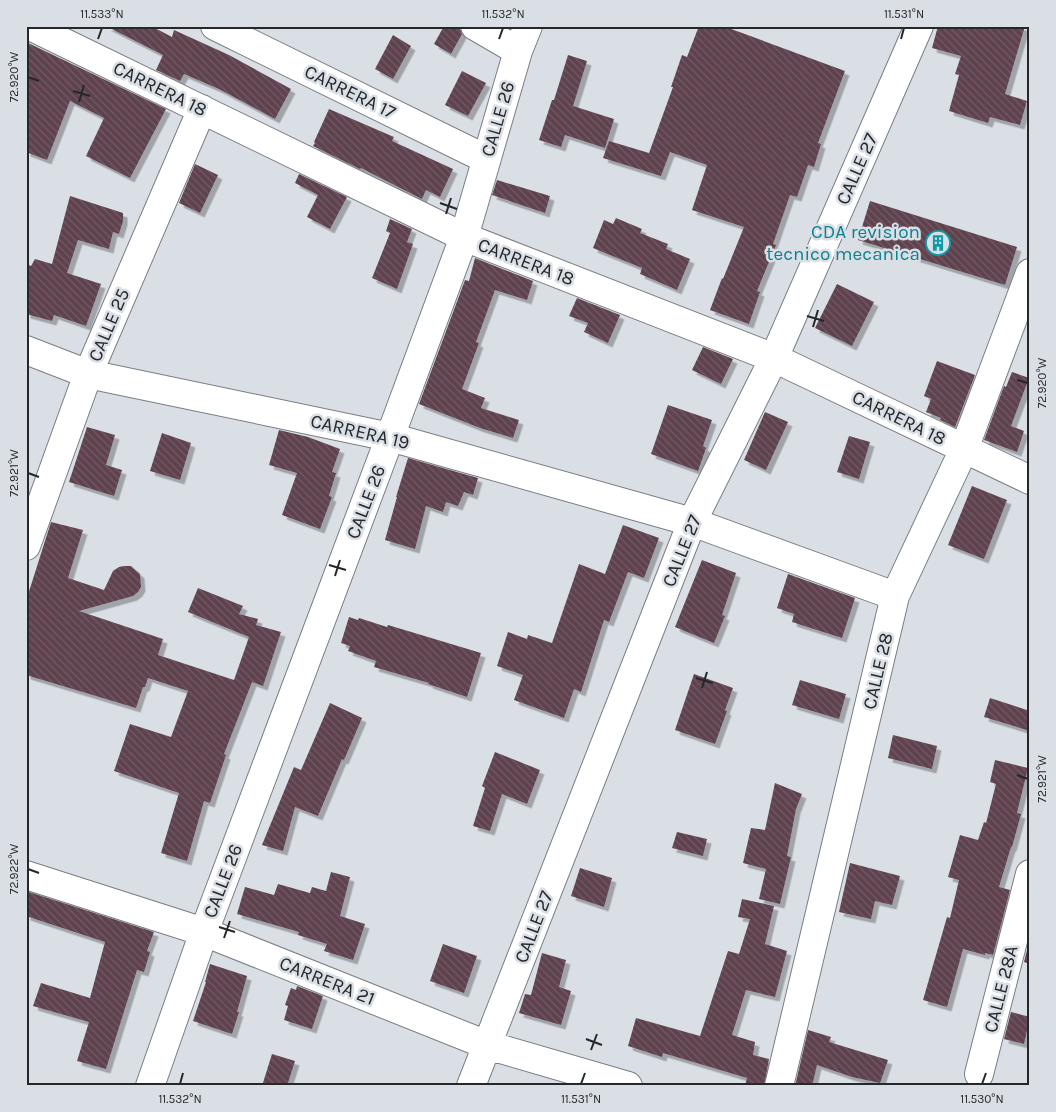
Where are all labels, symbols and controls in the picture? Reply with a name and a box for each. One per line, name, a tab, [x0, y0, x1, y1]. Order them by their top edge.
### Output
text: 11.533°N	[80, 7, 124, 21]
text: 11.532°N	[481, 7, 525, 21]
text: 11.531°N	[884, 7, 924, 21]
text: 72.920°W	[7, 51, 21, 102]
street label: CARRERA 18	[110, 57, 210, 121]
street label: CARRERA 17	[301, 60, 399, 124]
street label: CALLE 26	[477, 79, 519, 159]
street label: CALLE 27	[832, 130, 882, 208]
place label: CDA revision tecnico mecanica	[766, 221, 920, 265]
building icon: CDA revision tecnico mecanica	[925, 230, 951, 256]
street label: CARRERA 18	[475, 234, 577, 290]
street label: CALLE 25	[84, 285, 134, 365]
text: 72.920°W	[1035, 357, 1049, 408]
street label: CARRERA 18	[849, 386, 949, 450]
street label: CARRERA 19	[308, 410, 412, 454]
text: 72.921°W	[7, 449, 21, 497]
street label: CALLE 26	[342, 462, 390, 542]
street label: CALLE 27	[658, 512, 706, 590]
street label: CALLE 28	[858, 630, 898, 712]
text: 72.921°W	[1035, 755, 1049, 803]
street label: CALLE 26	[199, 841, 247, 921]
text: 72.922°W	[7, 844, 21, 894]
street label: CALLE 27	[510, 888, 558, 966]
street label: CALLE 28A	[980, 943, 1022, 1035]
street label: CARRERA 21	[276, 952, 378, 1010]
text: 11.532°N	[158, 1092, 202, 1106]
text: 11.531°N	[561, 1092, 601, 1106]
text: 11.530°N	[960, 1092, 1004, 1106]

